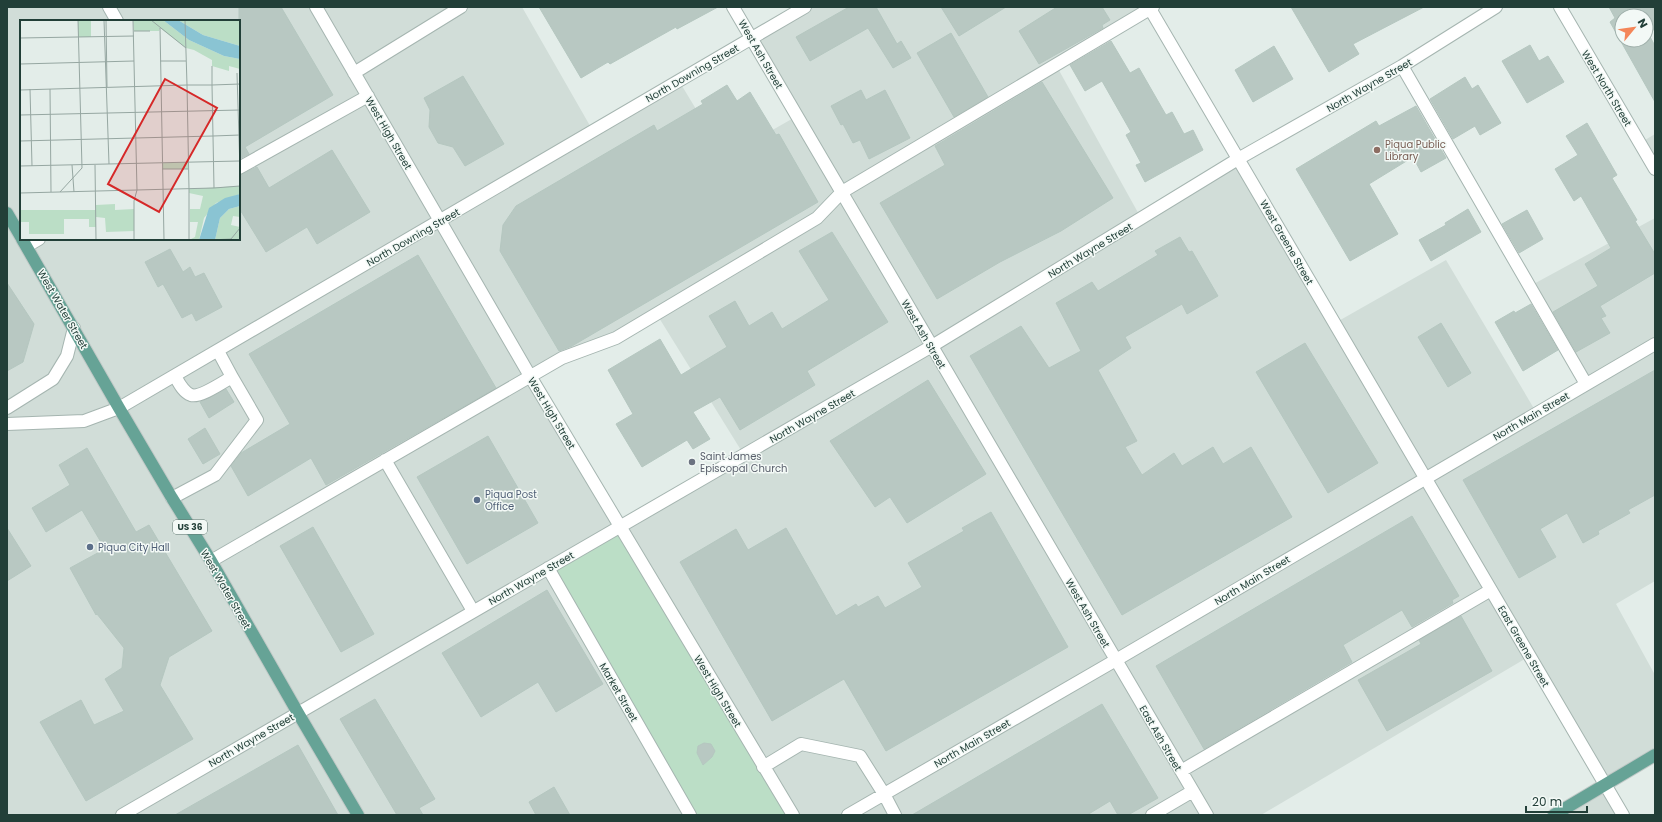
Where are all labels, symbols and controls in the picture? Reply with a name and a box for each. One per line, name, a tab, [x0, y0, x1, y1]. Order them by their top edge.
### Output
north arrow	[1614, 8, 1654, 48]
text: N	[1634, 16, 1652, 31]
street label: West Ash Street	[735, 17, 787, 92]
inset map	[20, 20, 240, 240]
street label: North Downing Street	[643, 40, 742, 106]
street label: West North Street	[1578, 47, 1635, 130]
street label: North Wayne Street	[1324, 55, 1415, 116]
street label: West High Street	[362, 94, 416, 173]
place label: Piqua Public Library	[1385, 137, 1446, 164]
marker: Piqua Public Library	[1372, 145, 1382, 155]
street label: West Greene Street	[1256, 197, 1317, 288]
street label: North Downing Street	[364, 204, 463, 270]
street label: North Wayne Street	[1045, 219, 1136, 282]
street label: West Water Street	[34, 267, 92, 352]
street label: West Ash Street	[898, 297, 950, 372]
street label: West High Street	[524, 374, 579, 453]
street label: North Wayne Street	[767, 386, 858, 447]
street label: North Main Street	[1490, 388, 1573, 444]
place label: Saint James Episcopal Church	[700, 449, 787, 476]
marker: Saint James Episcopal Church	[687, 457, 697, 467]
place label: Piqua Post Office	[485, 487, 537, 514]
marker: Piqua Post Office	[472, 495, 482, 505]
road number: US 36	[173, 520, 207, 534]
place label: Piqua City Hall	[98, 540, 170, 555]
marker: Piqua City Hall	[85, 542, 95, 552]
street label: West Water Street	[197, 547, 255, 632]
street label: North Wayne Street	[486, 548, 577, 609]
street label: North Main Street	[1212, 552, 1293, 609]
street label: West Ash Street	[1062, 576, 1114, 651]
street label: East Greene Street	[1494, 603, 1553, 690]
street label: West High Street	[690, 652, 745, 731]
street label: Market Street	[596, 660, 642, 725]
street label: East Ash Street	[1136, 703, 1186, 774]
street label: North Wayne Street	[206, 710, 297, 771]
street label: North Main Street	[931, 715, 1014, 771]
scale bar	[1526, 788, 1587, 814]
text: 20 m	[1532, 793, 1562, 810]

